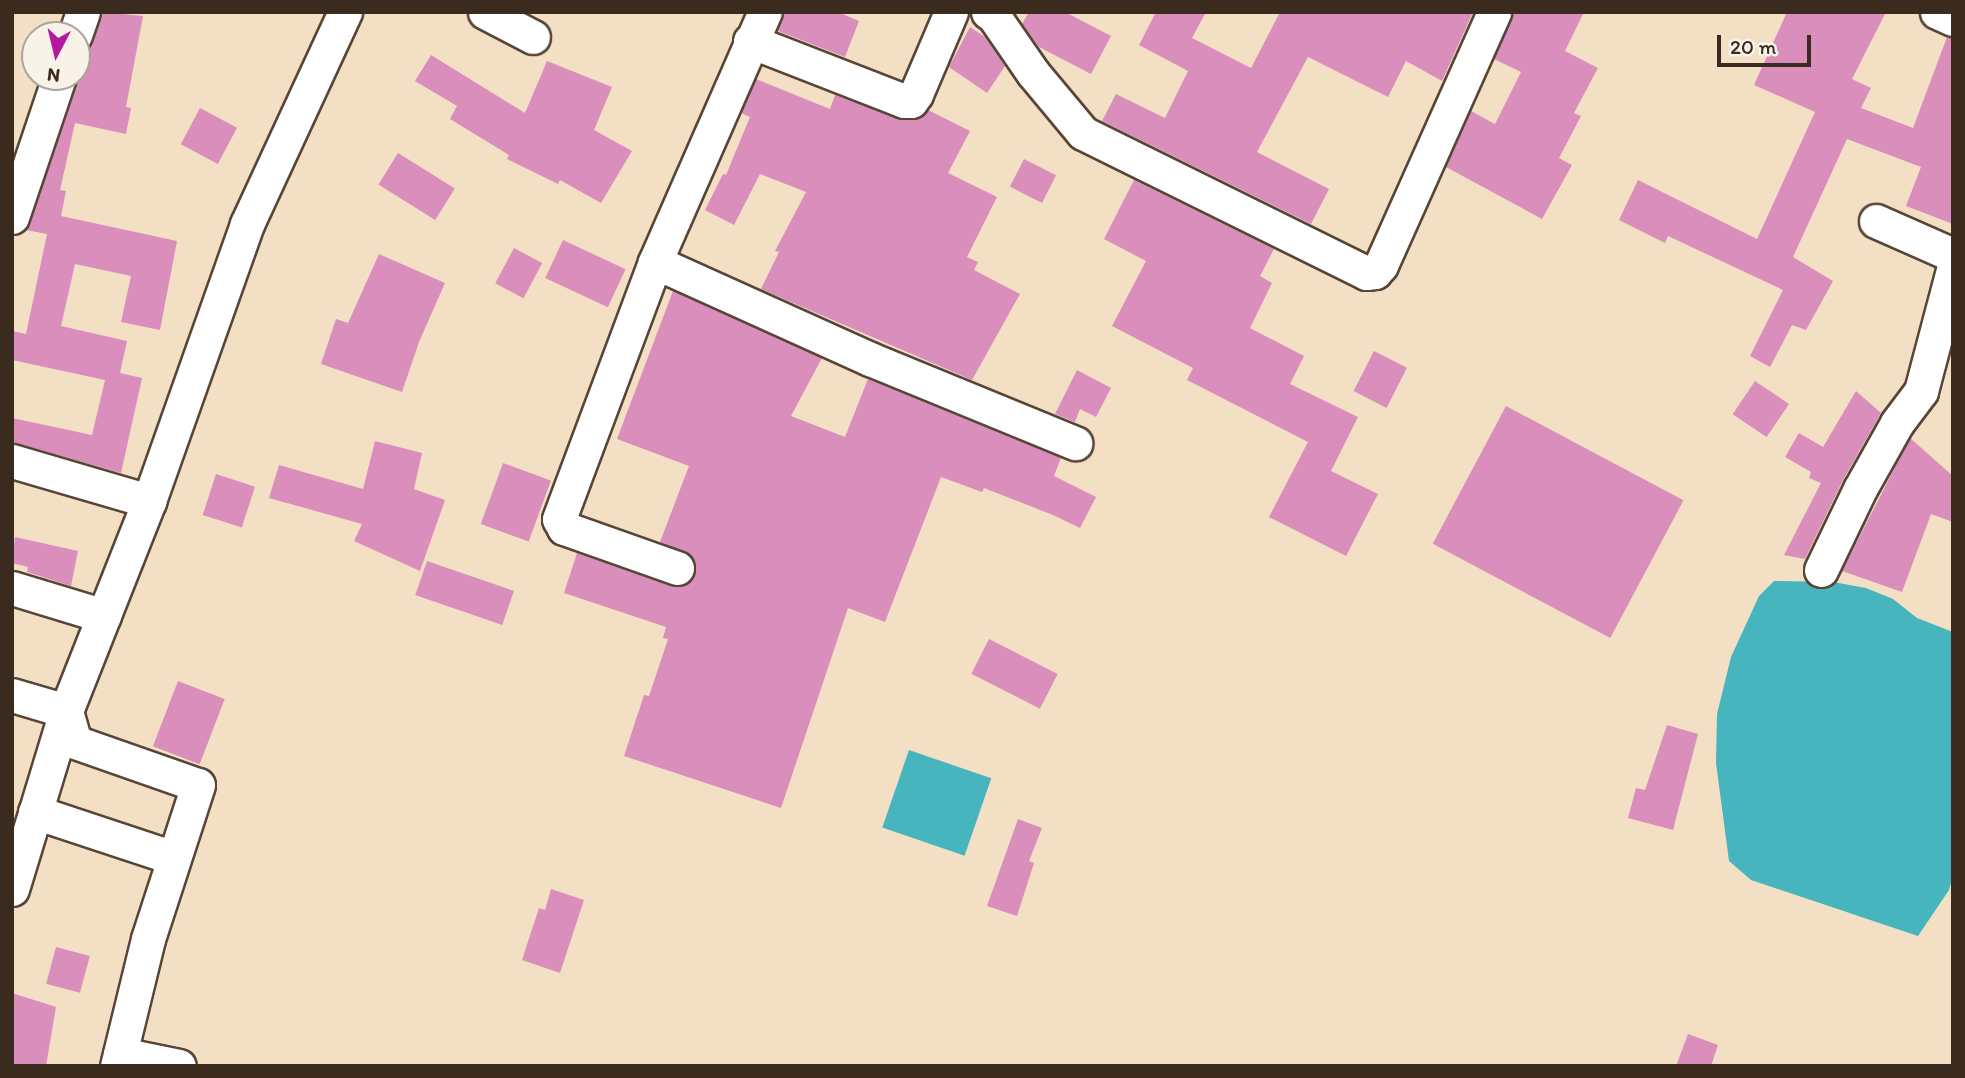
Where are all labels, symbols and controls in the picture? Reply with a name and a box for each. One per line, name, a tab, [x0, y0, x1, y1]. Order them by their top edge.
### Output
north arrow	[21, 21, 91, 91]
scale bar	[1720, 21, 1814, 65]
text: 20 m	[1730, 34, 1776, 59]
text: N	[46, 63, 61, 88]

